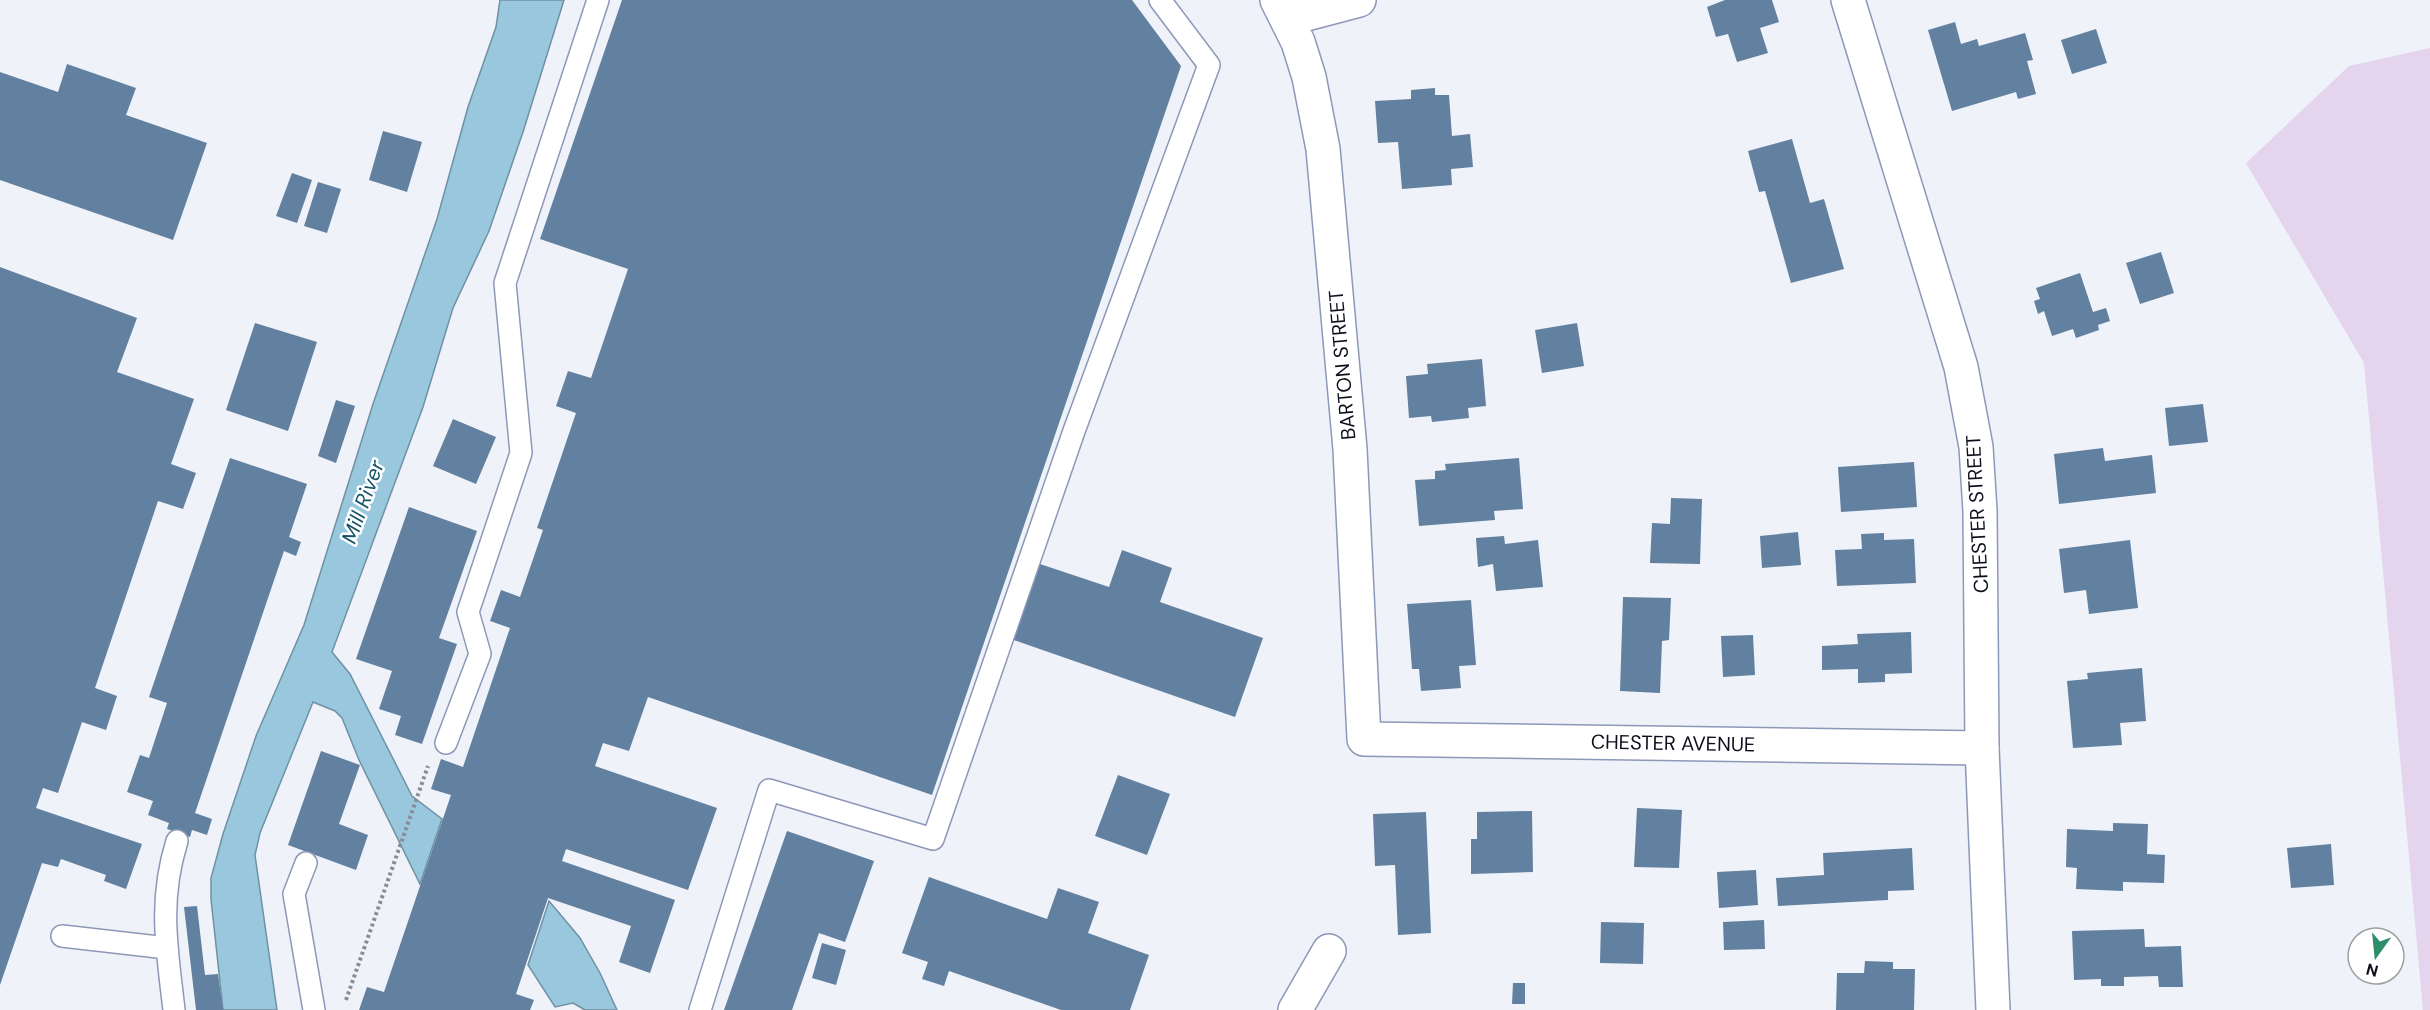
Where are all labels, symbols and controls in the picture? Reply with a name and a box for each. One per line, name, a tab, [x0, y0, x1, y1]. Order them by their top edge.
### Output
street label: BARTON STREET	[1323, 289, 1361, 441]
street label: CHESTER STREET	[1960, 434, 1994, 594]
water label: Mill River	[335, 455, 391, 547]
street label: CHESTER AVENUE	[1591, 729, 1755, 757]
north arrow	[2346, 926, 2406, 986]
text: N	[2364, 958, 2381, 982]

